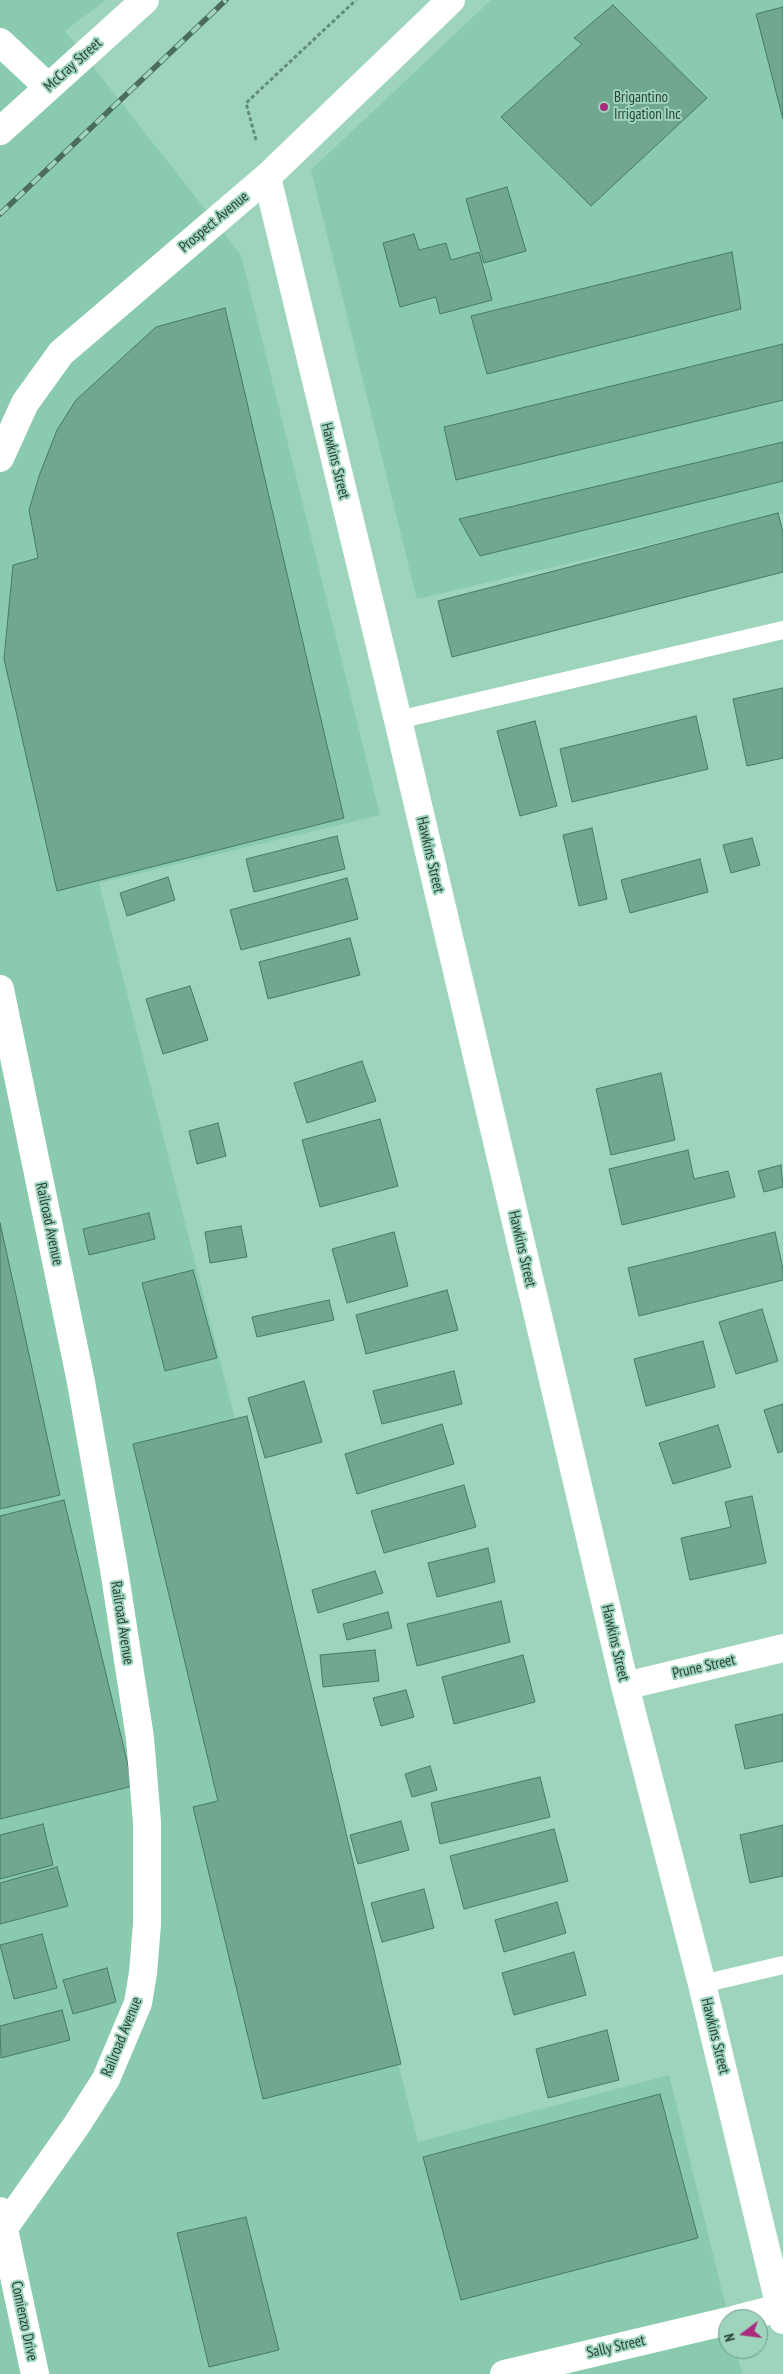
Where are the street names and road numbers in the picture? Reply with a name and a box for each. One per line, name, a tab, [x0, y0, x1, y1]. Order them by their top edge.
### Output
street label: McCray Street	[40, 34, 106, 96]
street label: Prospect Avenue	[176, 188, 252, 256]
street label: Hawkins Street	[317, 421, 353, 501]
street label: Hawkins Street	[412, 815, 448, 895]
street label: Railroad Avenue	[31, 1181, 67, 1267]
street label: Hawkins Street	[504, 1209, 540, 1289]
street label: Railroad Avenue	[107, 1580, 137, 1666]
street label: Hawkins Street	[597, 1603, 633, 1683]
street label: Prune Street	[671, 1651, 737, 1683]
street label: Railroad Avenue	[98, 1995, 146, 2079]
street label: Hawkins Street	[697, 1996, 733, 2076]
street label: Comienzo Drive	[7, 2280, 41, 2362]
street label: Sally Street	[585, 2332, 647, 2362]

